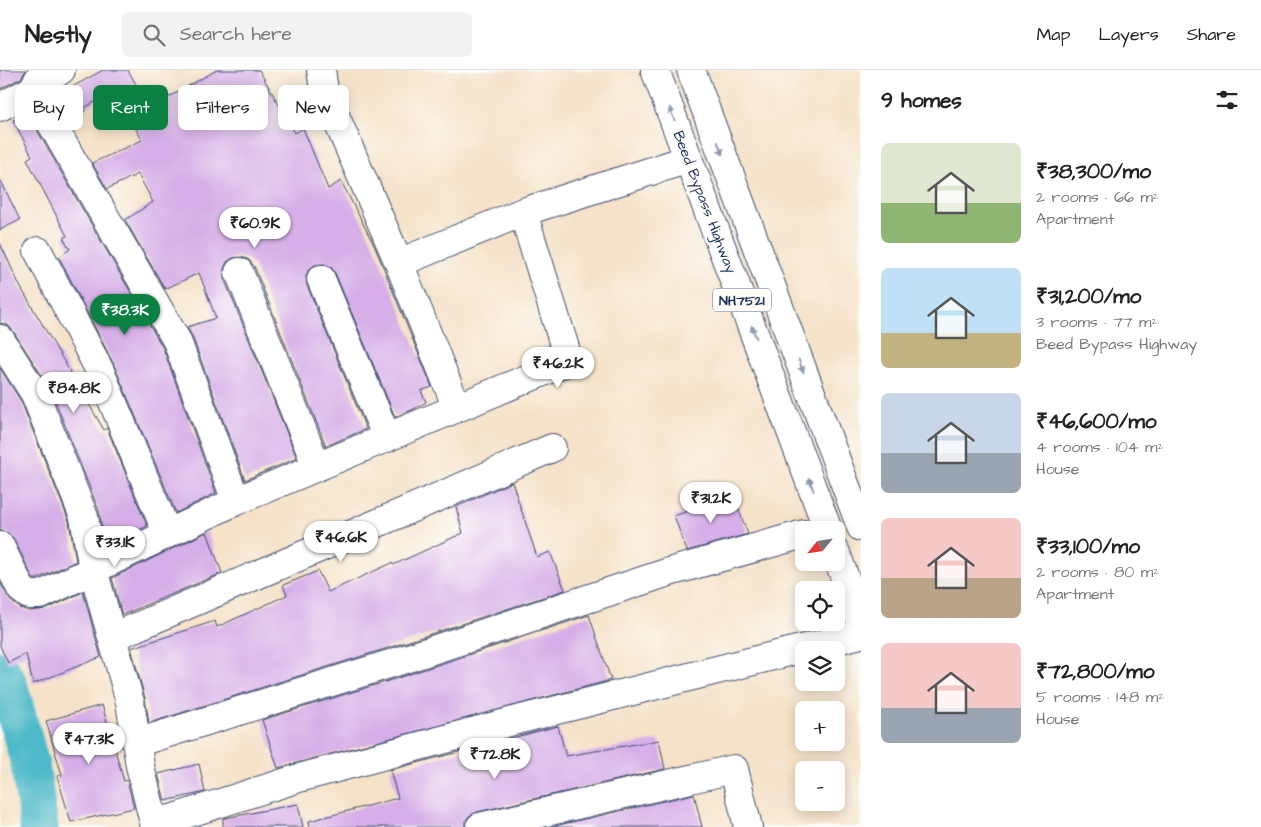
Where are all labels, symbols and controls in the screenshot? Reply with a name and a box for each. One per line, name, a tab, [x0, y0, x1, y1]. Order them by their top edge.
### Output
search box	[122, 12, 472, 57]
text: Nestly	[25, 18, 92, 52]
icon: search	[140, 21, 168, 49]
text: Search here	[180, 21, 292, 48]
text: Map	[1036, 22, 1070, 47]
text: Layers	[1098, 22, 1159, 47]
text: Share	[1187, 22, 1236, 47]
chip: Buy	[15, 85, 83, 130]
chip: Rent	[93, 85, 168, 130]
chip: Filters	[178, 85, 268, 130]
chip: New	[278, 85, 349, 130]
text: 9 homes	[881, 86, 962, 115]
icon: filters	[1213, 86, 1241, 114]
one-way arrow	[668, 107, 675, 122]
street label: Beed Bypass Highway	[667, 128, 741, 277]
one-way arrow	[717, 141, 724, 156]
text: ₹38,300/mo	[1036, 157, 1151, 186]
icon: home	[921, 163, 981, 223]
text: 2 rooms · 66 m²	[1036, 186, 1159, 208]
pin: ₹60.9K	[214, 206, 296, 249]
text: Apartment	[1036, 208, 1114, 230]
text: ₹60.9K	[230, 212, 280, 234]
text: ₹31,200/mo	[1036, 282, 1141, 311]
road number: NH752I	[713, 288, 771, 312]
icon: home	[921, 288, 981, 348]
pin: ₹38.3K	[84, 294, 166, 336]
text: ₹38.3K	[101, 299, 149, 321]
text: 3 rooms · 77 m²	[1036, 311, 1157, 333]
one-way arrow	[750, 324, 758, 339]
text: Beed Bypass Highway	[1036, 333, 1197, 355]
pin: ₹46.2K	[517, 346, 599, 389]
text: ₹46.2K	[532, 352, 584, 374]
one-way arrow	[798, 359, 805, 374]
pin: ₹84.8K	[33, 372, 115, 414]
text: ₹84.8K	[48, 377, 100, 399]
text: ₹46,600/mo	[1036, 407, 1157, 436]
icon: home	[921, 413, 981, 473]
text: 4 rooms · 104 m²	[1036, 436, 1164, 458]
text: House	[1036, 458, 1080, 480]
one-way arrow	[807, 477, 814, 492]
pin: ₹31.2K	[670, 482, 752, 524]
text: ₹31.2K	[691, 487, 731, 509]
pin: ₹46.6K	[300, 520, 382, 563]
north arrow	[795, 521, 845, 571]
map controls	[795, 521, 845, 811]
pin: ₹33.1K	[74, 526, 156, 568]
text: ₹46.6K	[315, 526, 367, 548]
text: ₹33.1K	[95, 531, 135, 553]
text: ₹33,100/mo	[1036, 532, 1140, 561]
icon: home	[921, 538, 981, 598]
text: 2 rooms · 80 m²	[1036, 561, 1159, 583]
button: locate	[795, 581, 845, 631]
text: Apartment	[1036, 583, 1114, 605]
button: layers	[795, 641, 845, 691]
text: ₹72,800/mo	[1036, 657, 1155, 686]
icon: home	[921, 663, 981, 723]
text: 5 rooms · 148 m²	[1036, 686, 1164, 708]
button: +	[795, 701, 845, 751]
text: House	[1036, 708, 1080, 730]
pin: ₹47.3K	[48, 722, 130, 765]
text: ₹47.3K	[64, 728, 114, 750]
pin: ₹72.8K	[454, 738, 536, 780]
text: ₹72.8K	[470, 743, 520, 765]
button: −	[795, 761, 845, 811]

